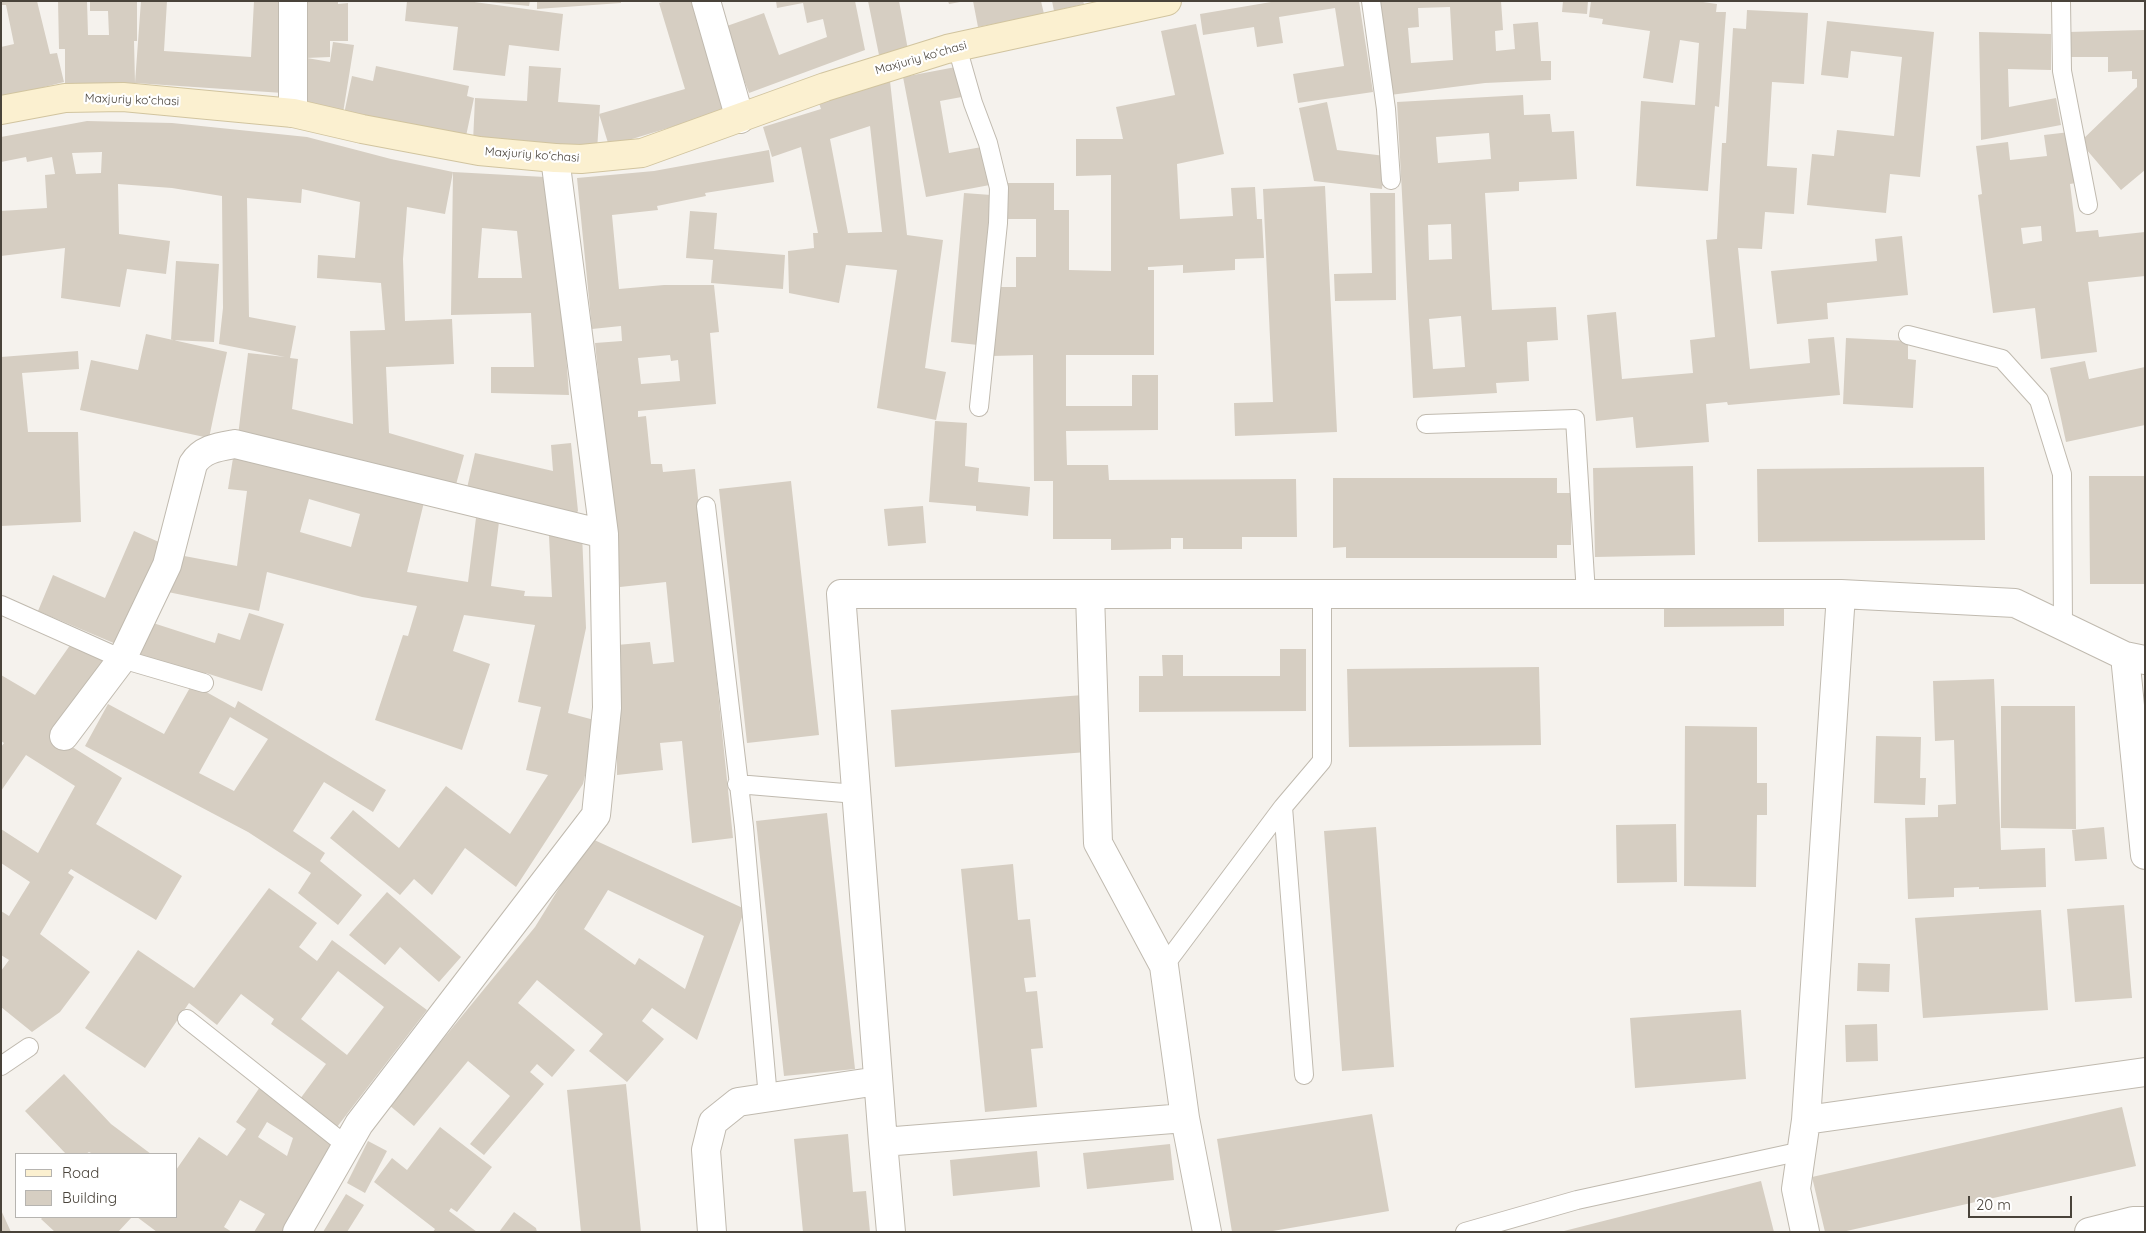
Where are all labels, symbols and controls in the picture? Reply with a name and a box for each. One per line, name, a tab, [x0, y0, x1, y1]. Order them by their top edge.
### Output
street label: Maxjuriy koʻchasi	[874, 38, 968, 78]
street label: Maxjuriy koʻchasi	[84, 91, 180, 109]
street label: Maxjuriy koʻchasi	[484, 145, 580, 165]
legend	[15, 1153, 178, 1218]
text: Road	[62, 1163, 99, 1182]
scale bar	[1971, 1186, 2075, 1218]
text: Building	[62, 1188, 117, 1207]
text: 20 m	[1976, 1195, 2011, 1214]

